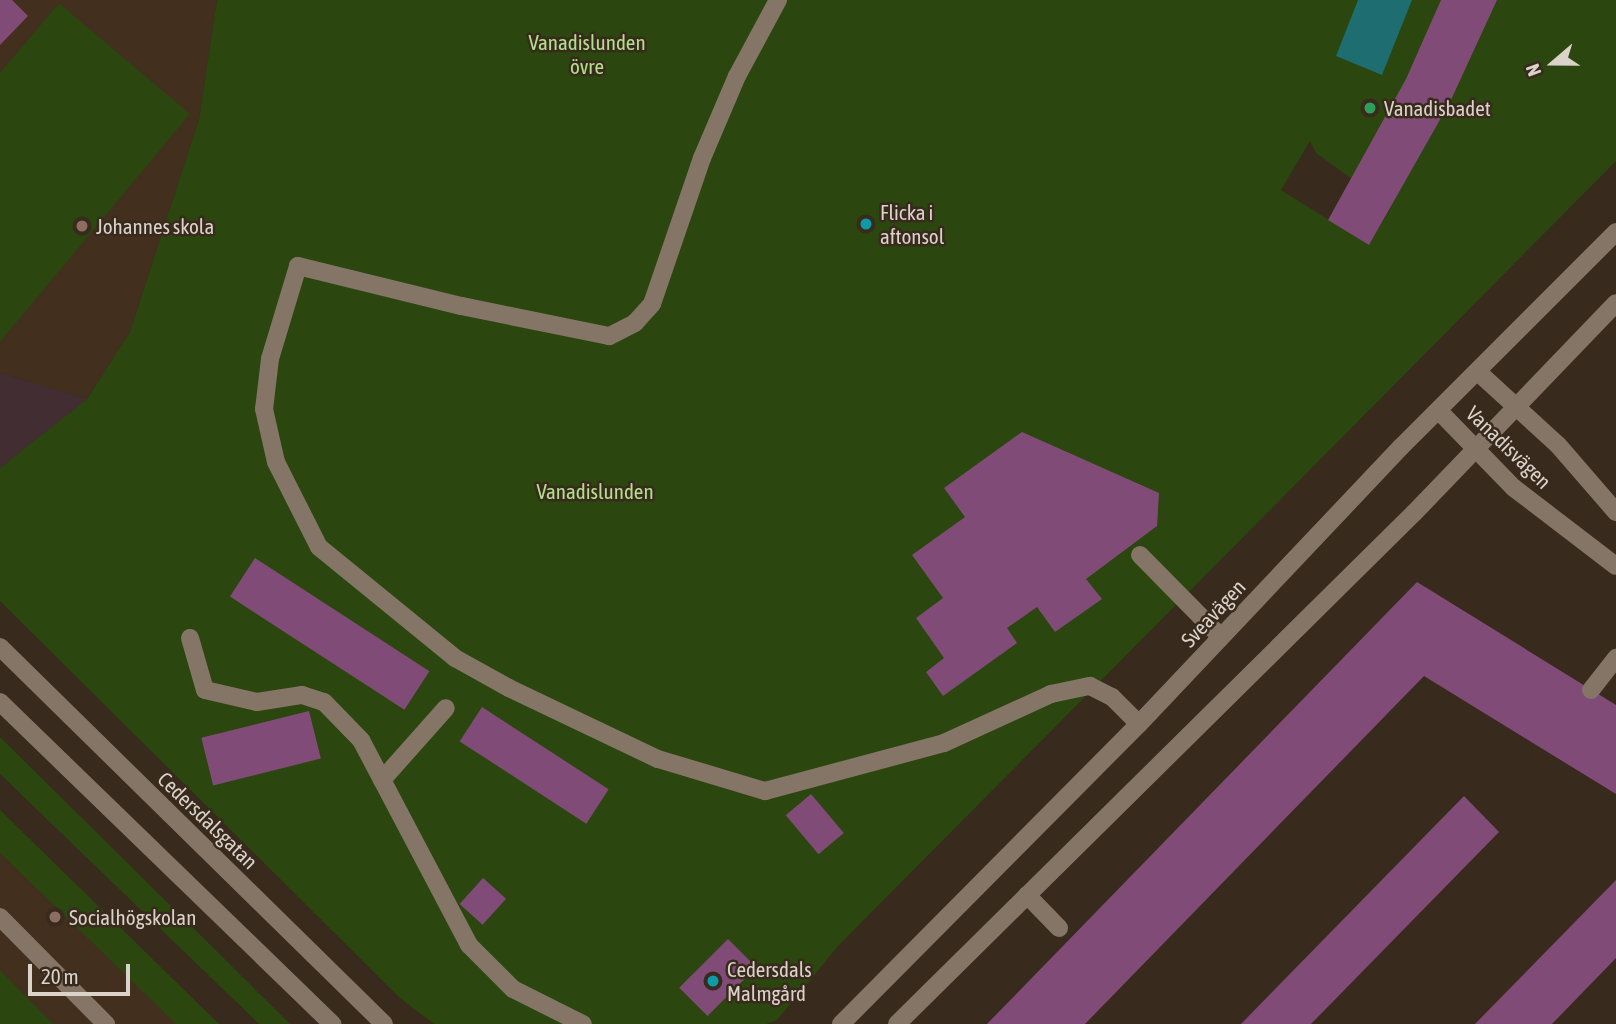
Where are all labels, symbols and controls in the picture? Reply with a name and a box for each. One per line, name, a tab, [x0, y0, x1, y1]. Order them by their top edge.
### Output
north arrow	[1518, 28, 1588, 98]
park label: Vanadislunden övre	[528, 29, 646, 79]
text: N	[1521, 61, 1546, 79]
place label: Vanadisbadet	[1384, 95, 1491, 121]
marker: Vanadisbadet	[1362, 100, 1378, 116]
place label: Flicka i aftonsol	[880, 199, 944, 249]
place label: Johannes skola	[96, 213, 214, 239]
marker: Flicka i aftonsol	[858, 216, 874, 232]
marker: Johannes skola	[74, 218, 90, 234]
street label: Vanadisvägen	[1461, 400, 1557, 494]
park label: Vanadislunden	[536, 478, 654, 504]
street label: Sveavägen	[1176, 574, 1250, 652]
street label: Cedersdalsgatan	[153, 766, 263, 874]
place label: Socialhögskolan	[69, 904, 196, 930]
marker: Socialhögskolan	[47, 909, 63, 925]
scale bar	[32, 950, 133, 994]
place label: Cedersdals Malmgård	[727, 956, 812, 1006]
text: 20 m	[41, 964, 79, 988]
marker: Cedersdals Malmgård	[705, 973, 721, 989]

